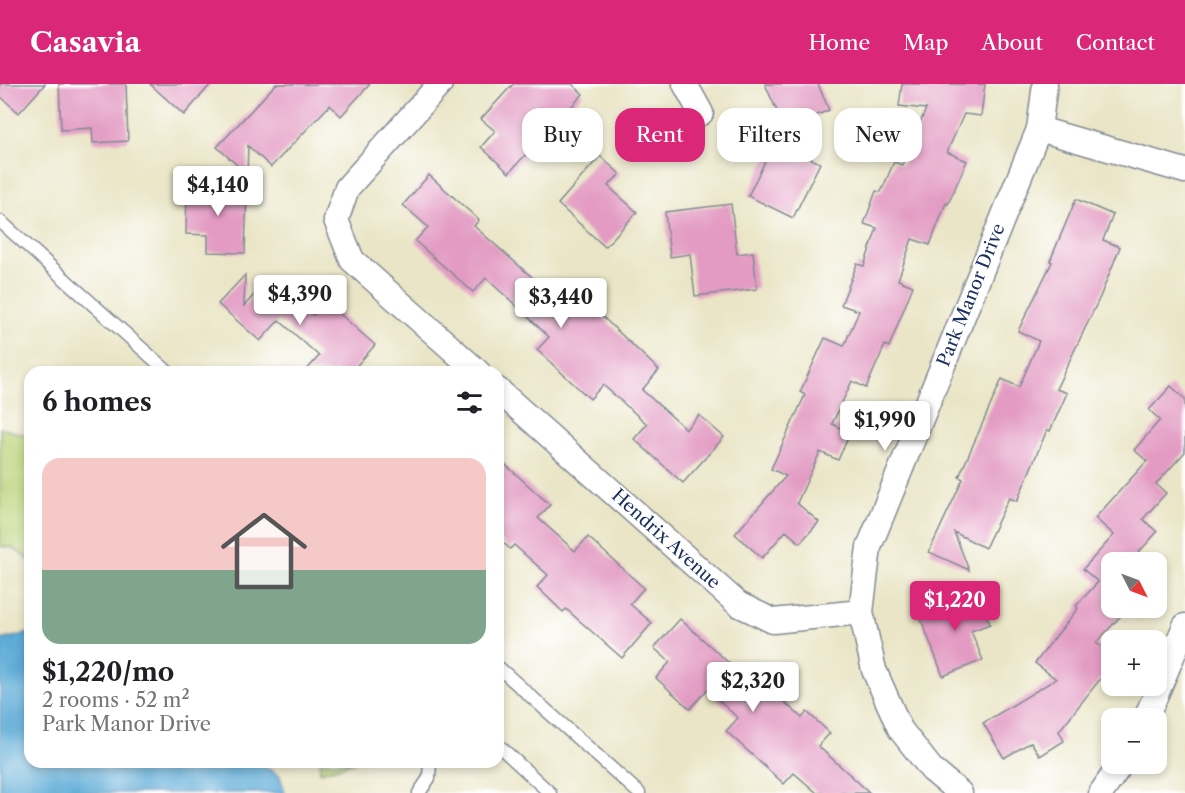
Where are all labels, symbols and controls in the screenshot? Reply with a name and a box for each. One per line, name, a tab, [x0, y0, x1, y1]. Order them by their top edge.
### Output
text: Casavia	[30, 25, 141, 59]
text: Home	[809, 30, 870, 55]
text: Map	[903, 30, 948, 55]
text: About	[981, 30, 1043, 55]
text: Contact	[1076, 30, 1155, 55]
chip: Buy	[522, 108, 603, 162]
chip: Rent	[615, 108, 705, 162]
chip: Filters	[717, 108, 822, 162]
chip: New	[834, 108, 922, 162]
pin: $4,140	[169, 166, 267, 217]
text: $4,140	[187, 173, 249, 197]
street label: Park Manor Drive	[932, 220, 1010, 370]
pin: $4,390	[251, 275, 349, 326]
pin: $3,440	[512, 278, 610, 329]
text: $4,390	[268, 282, 332, 306]
text: $3,440	[529, 285, 593, 309]
text: 6 homes	[42, 386, 152, 418]
icon: filters	[453, 386, 486, 419]
pin: $1,990	[836, 401, 934, 452]
text: $1,990	[854, 408, 916, 432]
street label: Hendrix Avenue	[607, 484, 725, 594]
icon: home	[210, 497, 318, 605]
north arrow	[1101, 552, 1167, 618]
map controls	[1101, 552, 1167, 774]
pin: $1,220	[906, 581, 1004, 632]
text: $1,220	[924, 588, 986, 612]
button: +	[1101, 630, 1167, 696]
text: $1,220/mo	[42, 656, 174, 688]
pin: $2,320	[704, 662, 802, 713]
text: $2,320	[721, 669, 785, 693]
text: 2 rooms · 52 m²	[42, 688, 190, 712]
button: −	[1101, 708, 1167, 774]
text: Park Manor Drive	[42, 712, 211, 736]

